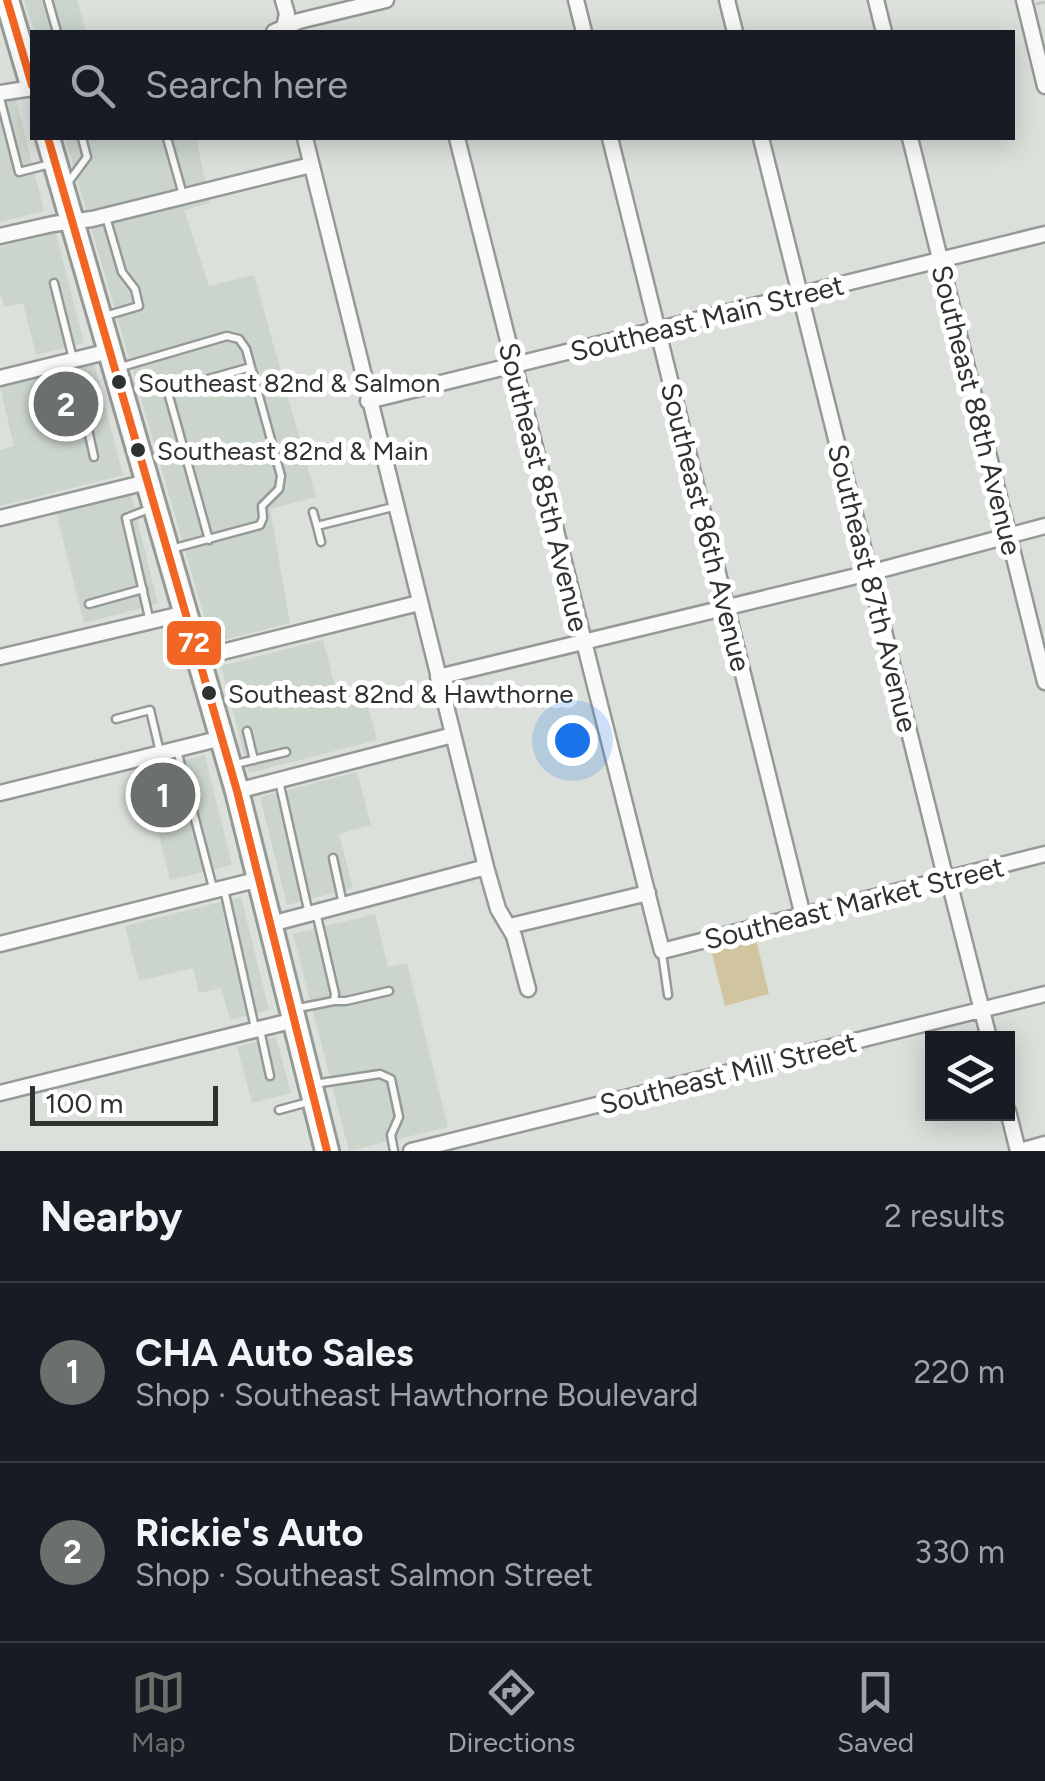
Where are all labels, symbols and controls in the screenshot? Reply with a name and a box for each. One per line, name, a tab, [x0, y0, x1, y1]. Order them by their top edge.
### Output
search box	[30, 30, 1015, 140]
icon: search	[65, 58, 120, 113]
text: Search here	[145, 62, 348, 108]
street label: Southeast 88th Avenue	[925, 262, 1029, 558]
street label: Southeast Main Street	[567, 268, 847, 368]
street label: Southeast 85th Avenue	[492, 339, 596, 635]
pin: 2	[34, 366, 98, 442]
place label: Southeast 82nd & Salmon	[138, 367, 440, 399]
marker: Southeast 82nd & Salmon	[109, 372, 129, 392]
street label: Southeast 86th Avenue	[654, 379, 758, 675]
place label: Southeast 82nd & Main	[157, 435, 428, 467]
marker: Southeast 82nd & Main	[128, 440, 148, 460]
street label: Southeast 87th Avenue	[821, 441, 925, 735]
line badge: 72	[165, 619, 223, 667]
text: 72	[178, 625, 210, 659]
place label: Southeast 82nd & Hawthorne	[228, 678, 573, 710]
marker: Southeast 82nd & Hawthorne	[199, 683, 219, 703]
your location	[547, 715, 598, 766]
pin: 1	[130, 758, 196, 832]
street label: Southeast Market Street	[701, 849, 1007, 957]
street label: Southeast Mill Street	[596, 1025, 860, 1121]
map controls	[925, 1031, 1015, 1121]
button: layers	[925, 1031, 1015, 1121]
scale bar	[30, 1081, 218, 1126]
text: 100 m	[45, 1086, 123, 1120]
text: Nearby	[40, 1191, 182, 1242]
text: 2 results	[884, 1197, 1005, 1235]
text: CHA Auto Sales	[135, 1330, 413, 1376]
text: 1	[66, 1353, 79, 1391]
text: 220 m	[914, 1353, 1005, 1391]
text: Shop · Southeast Hawthorne Boulevard	[135, 1376, 699, 1414]
text: Rickie's Auto	[135, 1510, 363, 1556]
text: 2	[63, 1533, 82, 1571]
text: 330 m	[915, 1533, 1005, 1571]
text: Shop · Southeast Salmon Street	[135, 1556, 593, 1594]
tab: Map	[131, 1665, 186, 1759]
tab: Directions	[448, 1665, 575, 1759]
tab: Saved	[837, 1665, 914, 1759]

